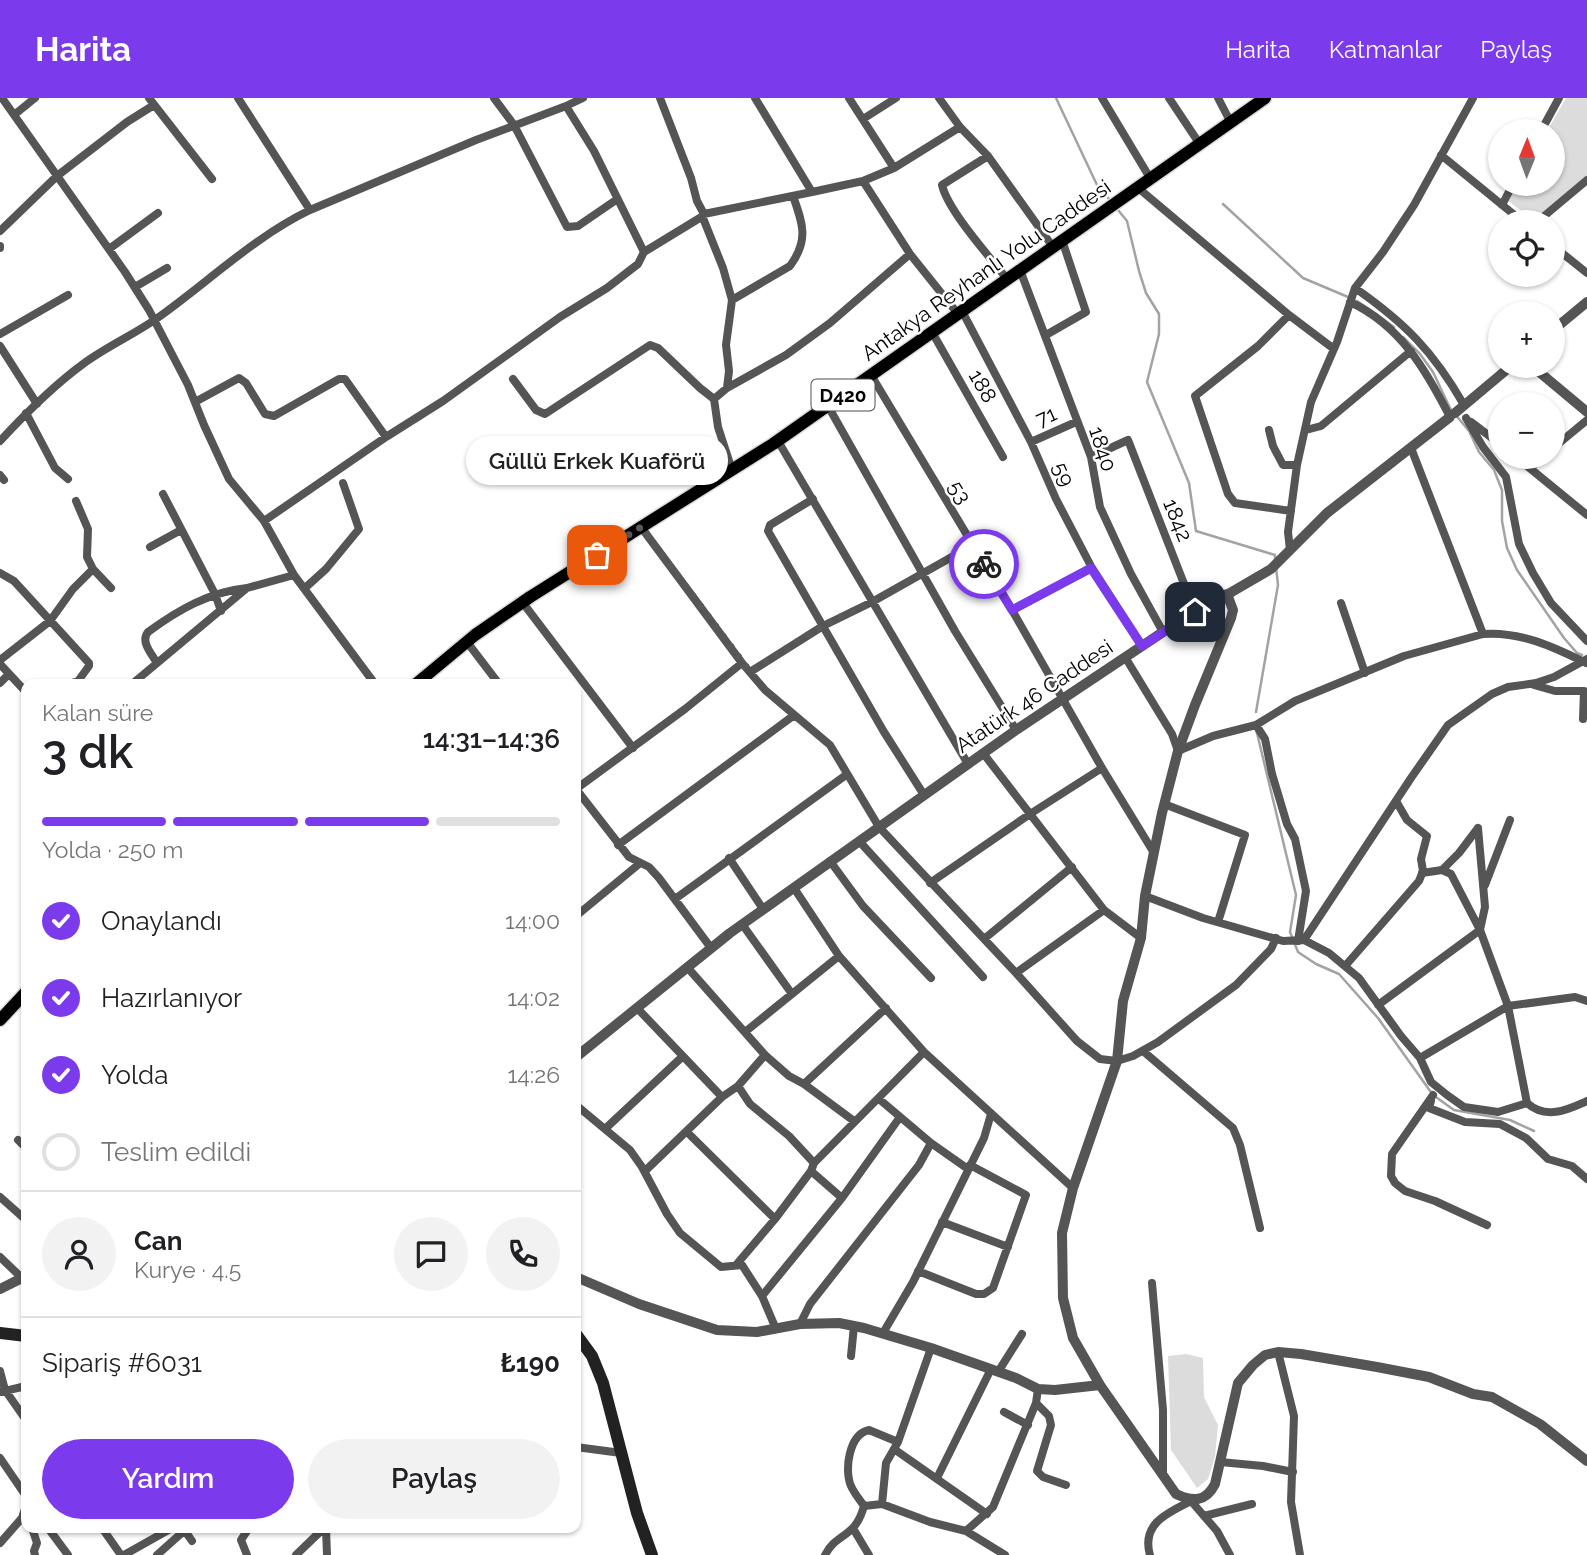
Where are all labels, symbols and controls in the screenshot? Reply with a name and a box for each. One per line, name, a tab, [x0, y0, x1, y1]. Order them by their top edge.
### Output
text: Harita	[35, 30, 131, 69]
text: Harita	[1225, 35, 1291, 64]
text: Katmanlar	[1329, 35, 1442, 64]
text: Paylaş	[1480, 35, 1552, 64]
north arrow	[1488, 119, 1564, 196]
map controls	[1488, 119, 1565, 469]
street label: Antakya Reyhanlı Yolu Caddesi	[857, 174, 1115, 366]
button: locate	[1488, 210, 1565, 287]
button: +	[1488, 301, 1565, 378]
street label: 188	[964, 365, 1002, 407]
road number: D420	[812, 380, 874, 410]
button: −	[1488, 392, 1565, 469]
street label: 71	[1032, 400, 1060, 432]
street label: 1840	[1084, 423, 1122, 475]
callout: Güllü Erkek Kuaförü	[466, 436, 728, 485]
text: Güllü Erkek Kuaförü	[489, 447, 705, 474]
street label: 59	[1048, 458, 1080, 490]
street label: 53	[943, 476, 977, 508]
street label: 1842	[1158, 495, 1198, 545]
pin	[567, 525, 627, 585]
courier	[949, 529, 1019, 599]
icon: bag	[578, 536, 616, 574]
icon: bike	[965, 545, 1003, 583]
pin	[1165, 582, 1225, 642]
icon: home	[1176, 593, 1214, 631]
street label: Atatürk 46 Caddesi	[951, 634, 1117, 758]
text: Kalan süre	[42, 699, 153, 726]
text: 14:31–14:36	[423, 724, 560, 754]
text: 3 dk	[42, 725, 133, 779]
text: Yolda · 250 m	[42, 836, 183, 863]
icon: check	[42, 902, 80, 940]
text: Onaylandı	[101, 906, 222, 936]
text: 14:00	[505, 907, 560, 934]
icon: check	[42, 979, 80, 1017]
text: Hazırlanıyor	[101, 983, 242, 1013]
text: 14:02	[507, 984, 560, 1011]
icon: check	[42, 1056, 80, 1094]
text: Yolda	[101, 1060, 168, 1090]
text: 14:26	[507, 1061, 560, 1088]
text: Teslim edildi	[101, 1137, 251, 1167]
button: person	[42, 1217, 116, 1291]
button: chat	[394, 1217, 468, 1291]
button: phone	[486, 1217, 560, 1291]
text: Can	[134, 1226, 182, 1256]
text: Kurye · 4.5	[134, 1256, 241, 1283]
text: Sipariş #6031	[42, 1348, 202, 1378]
text: ₺190	[500, 1348, 560, 1378]
button: Yardım	[42, 1439, 294, 1519]
button: Paylaş	[308, 1439, 560, 1519]

